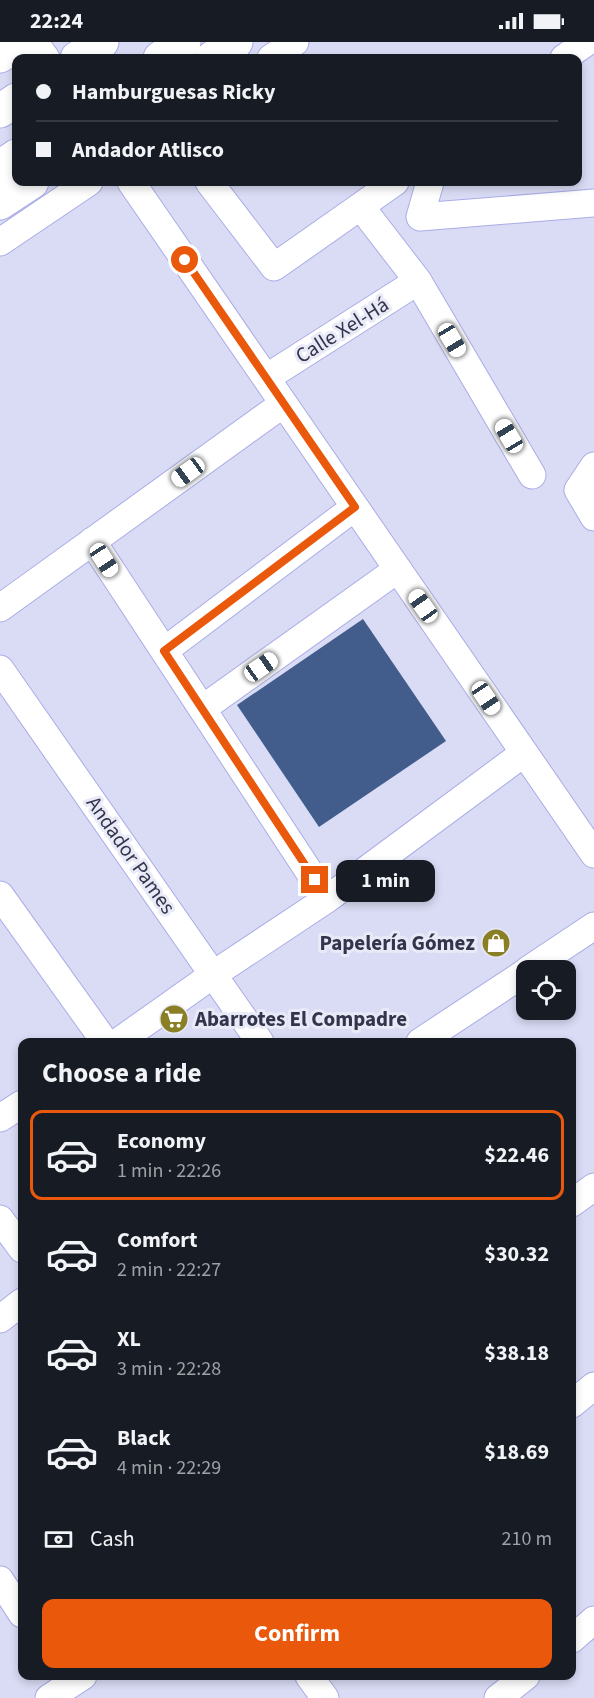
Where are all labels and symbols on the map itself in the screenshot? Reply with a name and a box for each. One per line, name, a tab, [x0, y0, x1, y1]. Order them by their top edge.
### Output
route start	[171, 246, 198, 273]
street label: Calle Xel-Há	[289, 289, 395, 371]
car	[435, 320, 469, 360]
car	[492, 416, 526, 456]
car	[168, 454, 208, 490]
car	[87, 540, 121, 580]
car	[405, 586, 441, 626]
car	[241, 649, 281, 685]
car	[468, 678, 504, 718]
street label: Andador Pames	[79, 790, 183, 920]
callout: 1 min	[336, 859, 435, 901]
route end	[301, 866, 328, 893]
shop icon: Papelería Gómez	[480, 927, 512, 959]
place label: Papelería Gómez	[319, 928, 475, 958]
supermarket icon: Abarrotes El Compadre	[158, 1003, 190, 1035]
place label: Abarrotes El Compadre	[194, 1004, 407, 1034]

